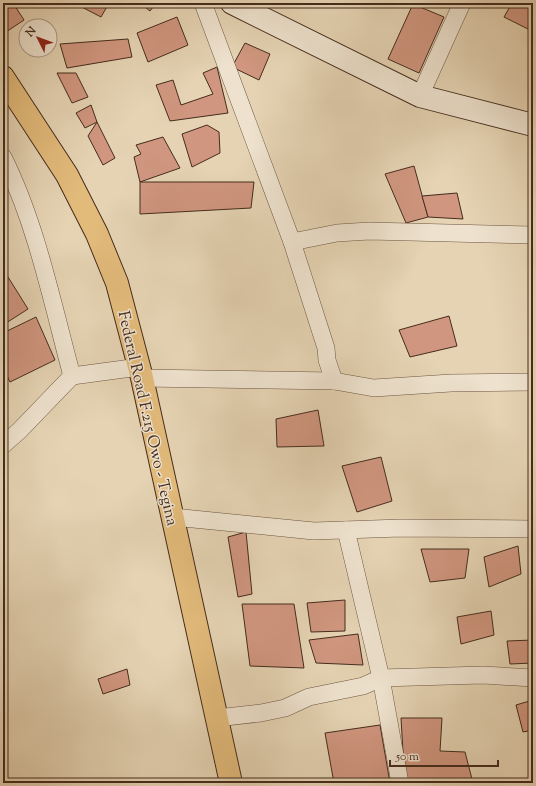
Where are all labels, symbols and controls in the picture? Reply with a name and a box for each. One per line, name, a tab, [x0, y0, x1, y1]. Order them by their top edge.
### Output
north arrow	[18, 18, 58, 58]
text: N	[22, 23, 40, 41]
street label: Federal Road F.215 Owo - Tegina	[111, 309, 183, 529]
scale bar	[390, 742, 498, 768]
text: 50 m	[395, 748, 419, 766]

